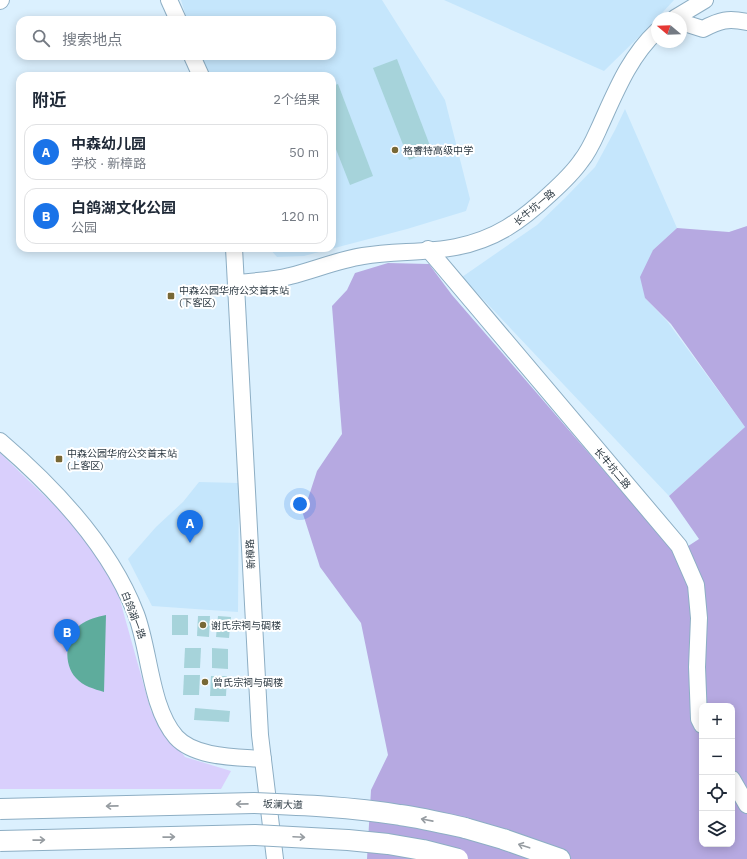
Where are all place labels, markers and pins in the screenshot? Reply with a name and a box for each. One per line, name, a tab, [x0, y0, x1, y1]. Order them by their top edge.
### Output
place label: 格睿特高级中学	[403, 144, 473, 157]
marker: 格睿特高级中学	[390, 145, 400, 155]
place label: 中森公园华府公交首末站 (下客区)	[179, 284, 289, 309]
marker: 中森公园华府公交首末站 (下客区)	[166, 291, 176, 301]
place label: 中森公园华府公交首末站 (上客区)	[67, 447, 177, 472]
marker: 中森公园华府公交首末站 (上客区)	[54, 454, 64, 464]
pin: A	[177, 510, 203, 543]
pin: B	[54, 619, 80, 652]
place label: 谢氏宗祠与碉楼	[211, 619, 281, 632]
marker: 谢氏宗祠与碉楼	[198, 620, 208, 630]
place label: 曾氏宗祠与碉楼	[213, 676, 283, 689]
marker: 曾氏宗祠与碉楼	[200, 677, 210, 687]

